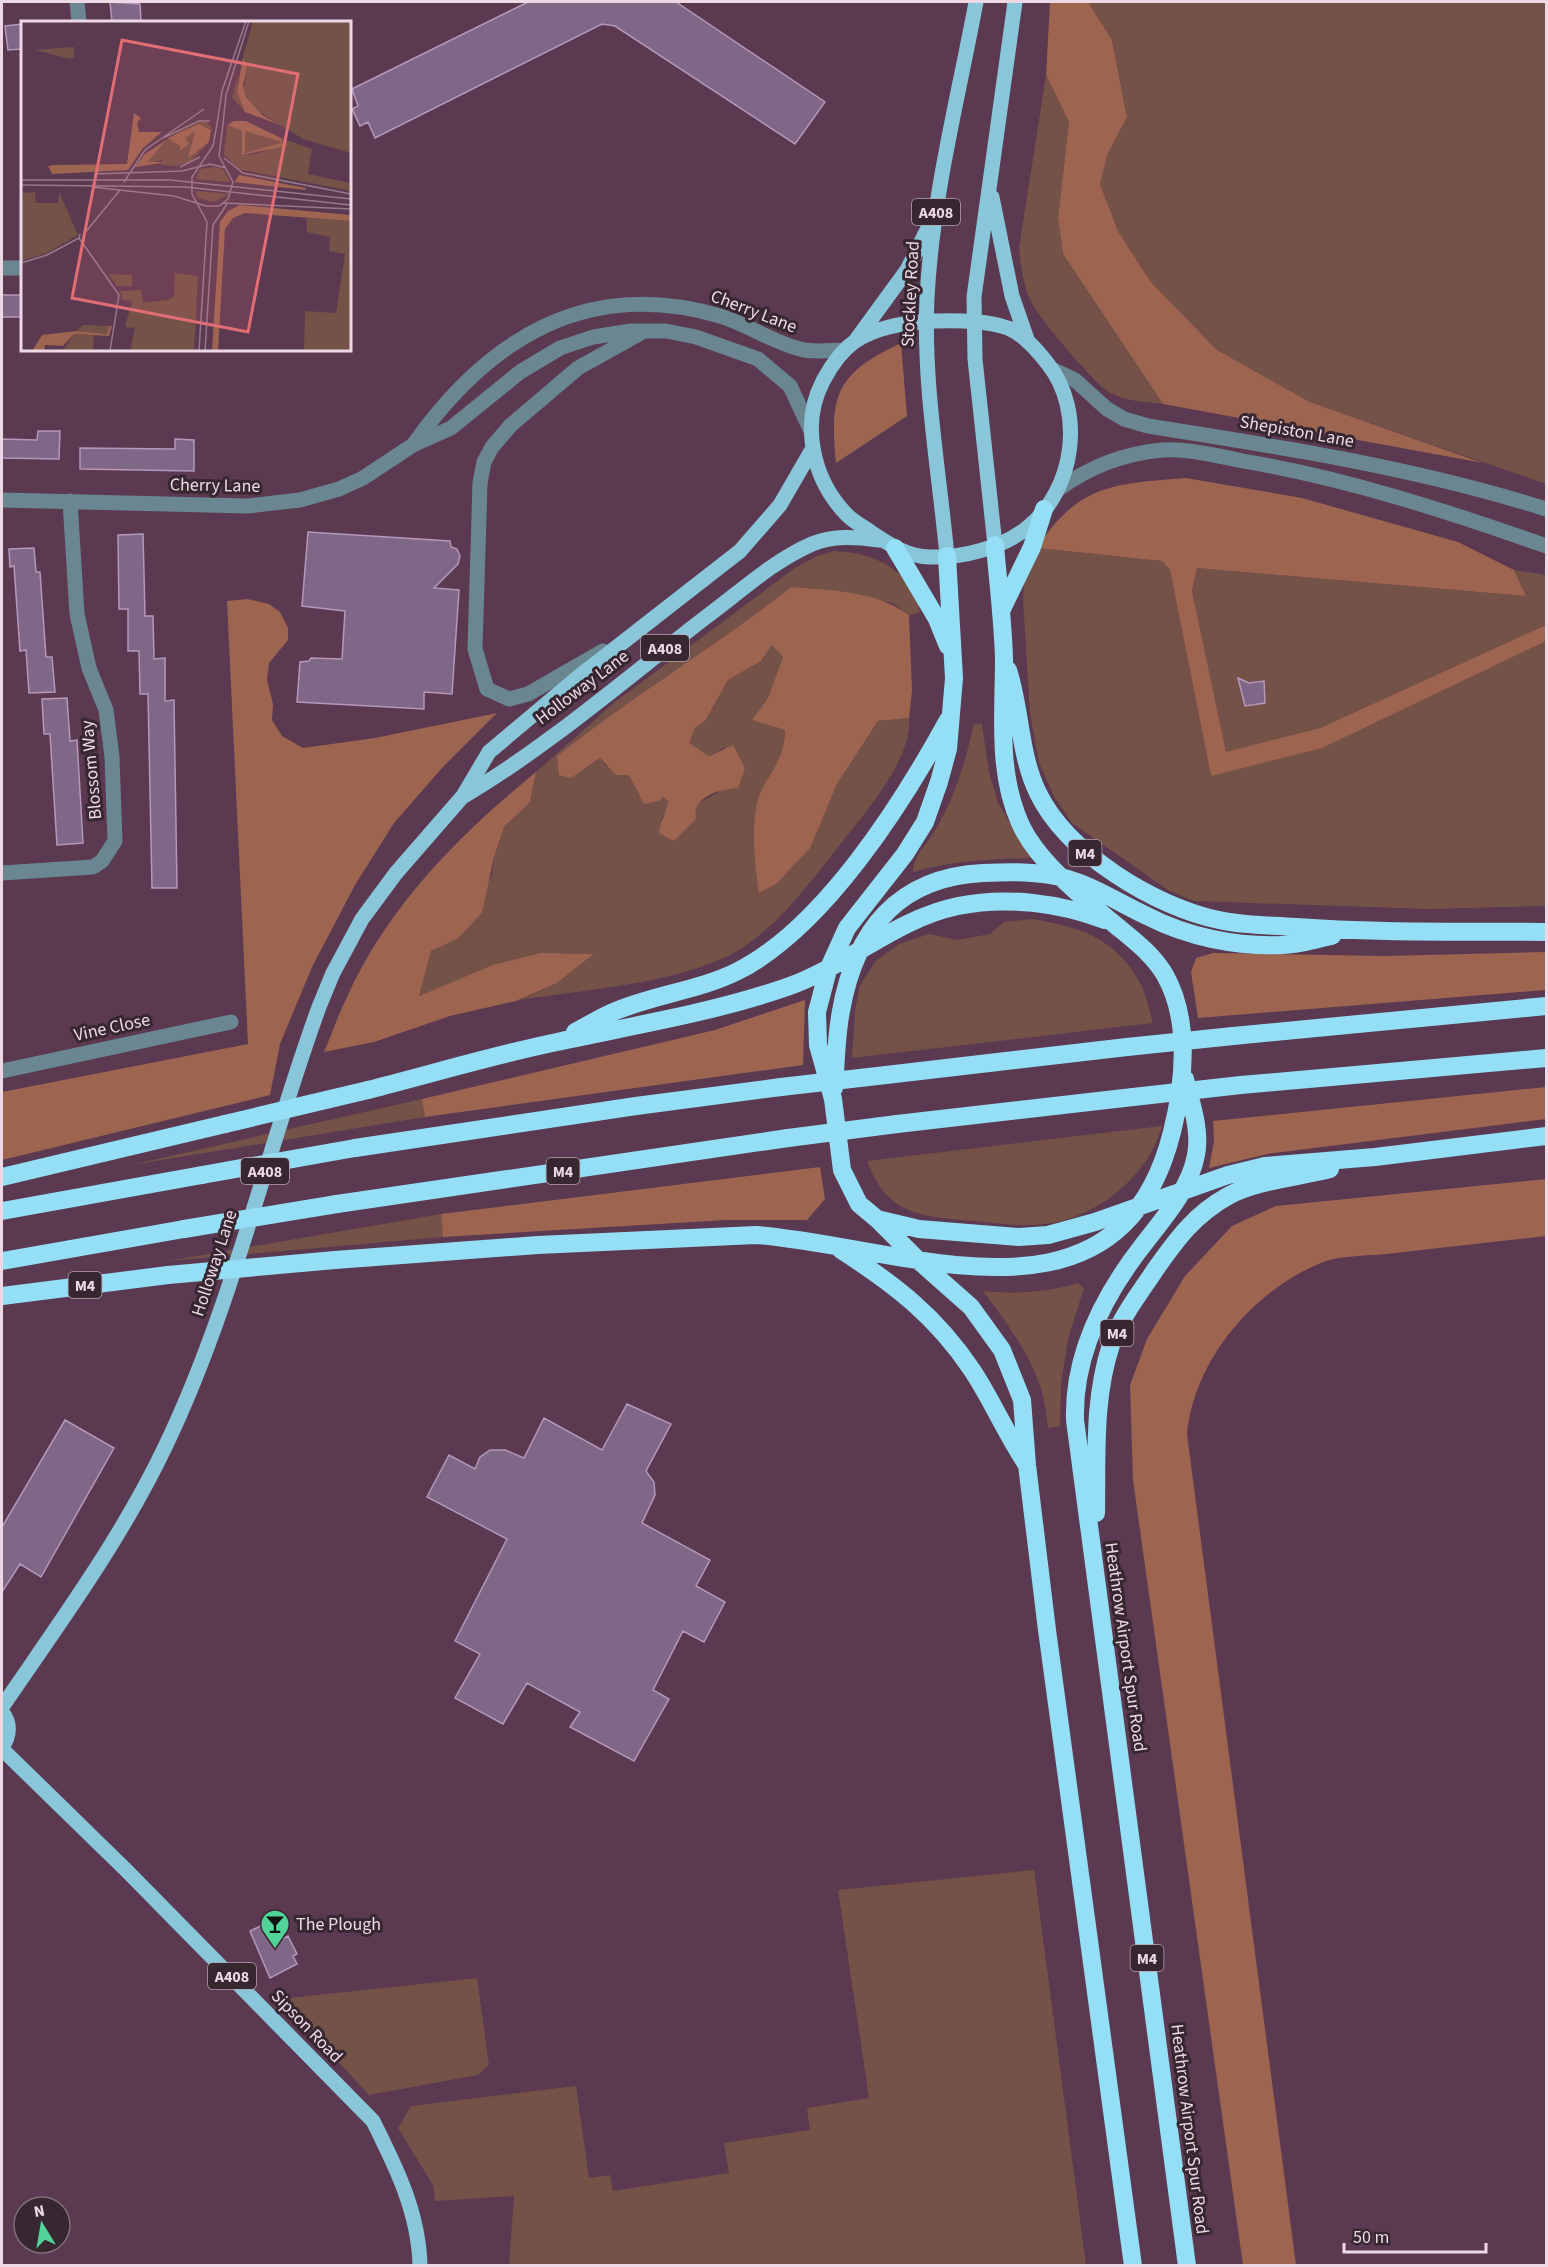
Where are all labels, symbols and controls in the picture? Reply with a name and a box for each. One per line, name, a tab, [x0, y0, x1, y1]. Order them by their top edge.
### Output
inset map	[21, 21, 351, 351]
road number: A408	[912, 199, 960, 225]
street label: Stockley Road	[895, 240, 926, 348]
street label: Cherry Lane	[707, 284, 801, 339]
street label: Shepiston Lane	[1238, 409, 1356, 454]
street label: Cherry Lane	[170, 472, 261, 499]
road number: A408	[641, 635, 689, 661]
street label: Holloway Lane	[531, 644, 634, 731]
street label: Blossom Way	[75, 719, 108, 821]
road number: M4	[1068, 840, 1102, 866]
street label: Vine Close	[72, 1007, 152, 1048]
road number: A408	[241, 1158, 289, 1184]
road number: M4	[546, 1158, 580, 1184]
street label: Holloway Lane	[185, 1207, 244, 1320]
road number: M4	[68, 1272, 101, 1298]
road number: M4	[1100, 1320, 1134, 1346]
street label: Heathrow Airport Spur Road	[1098, 1541, 1153, 1753]
bar icon: The Plough	[259, 1908, 291, 1950]
place label: The Plough	[296, 1912, 381, 1937]
road number: M4	[1130, 1945, 1164, 1971]
road number: A408	[208, 1963, 256, 1989]
street label: Sipson Road	[265, 1984, 348, 2069]
street label: Heathrow Airport Spur Road	[1164, 2023, 1215, 2236]
north arrow	[12, 2195, 72, 2255]
text: N	[32, 2199, 47, 2223]
scale bar	[1344, 2216, 1486, 2254]
text: 50 m	[1353, 2225, 1389, 2250]

